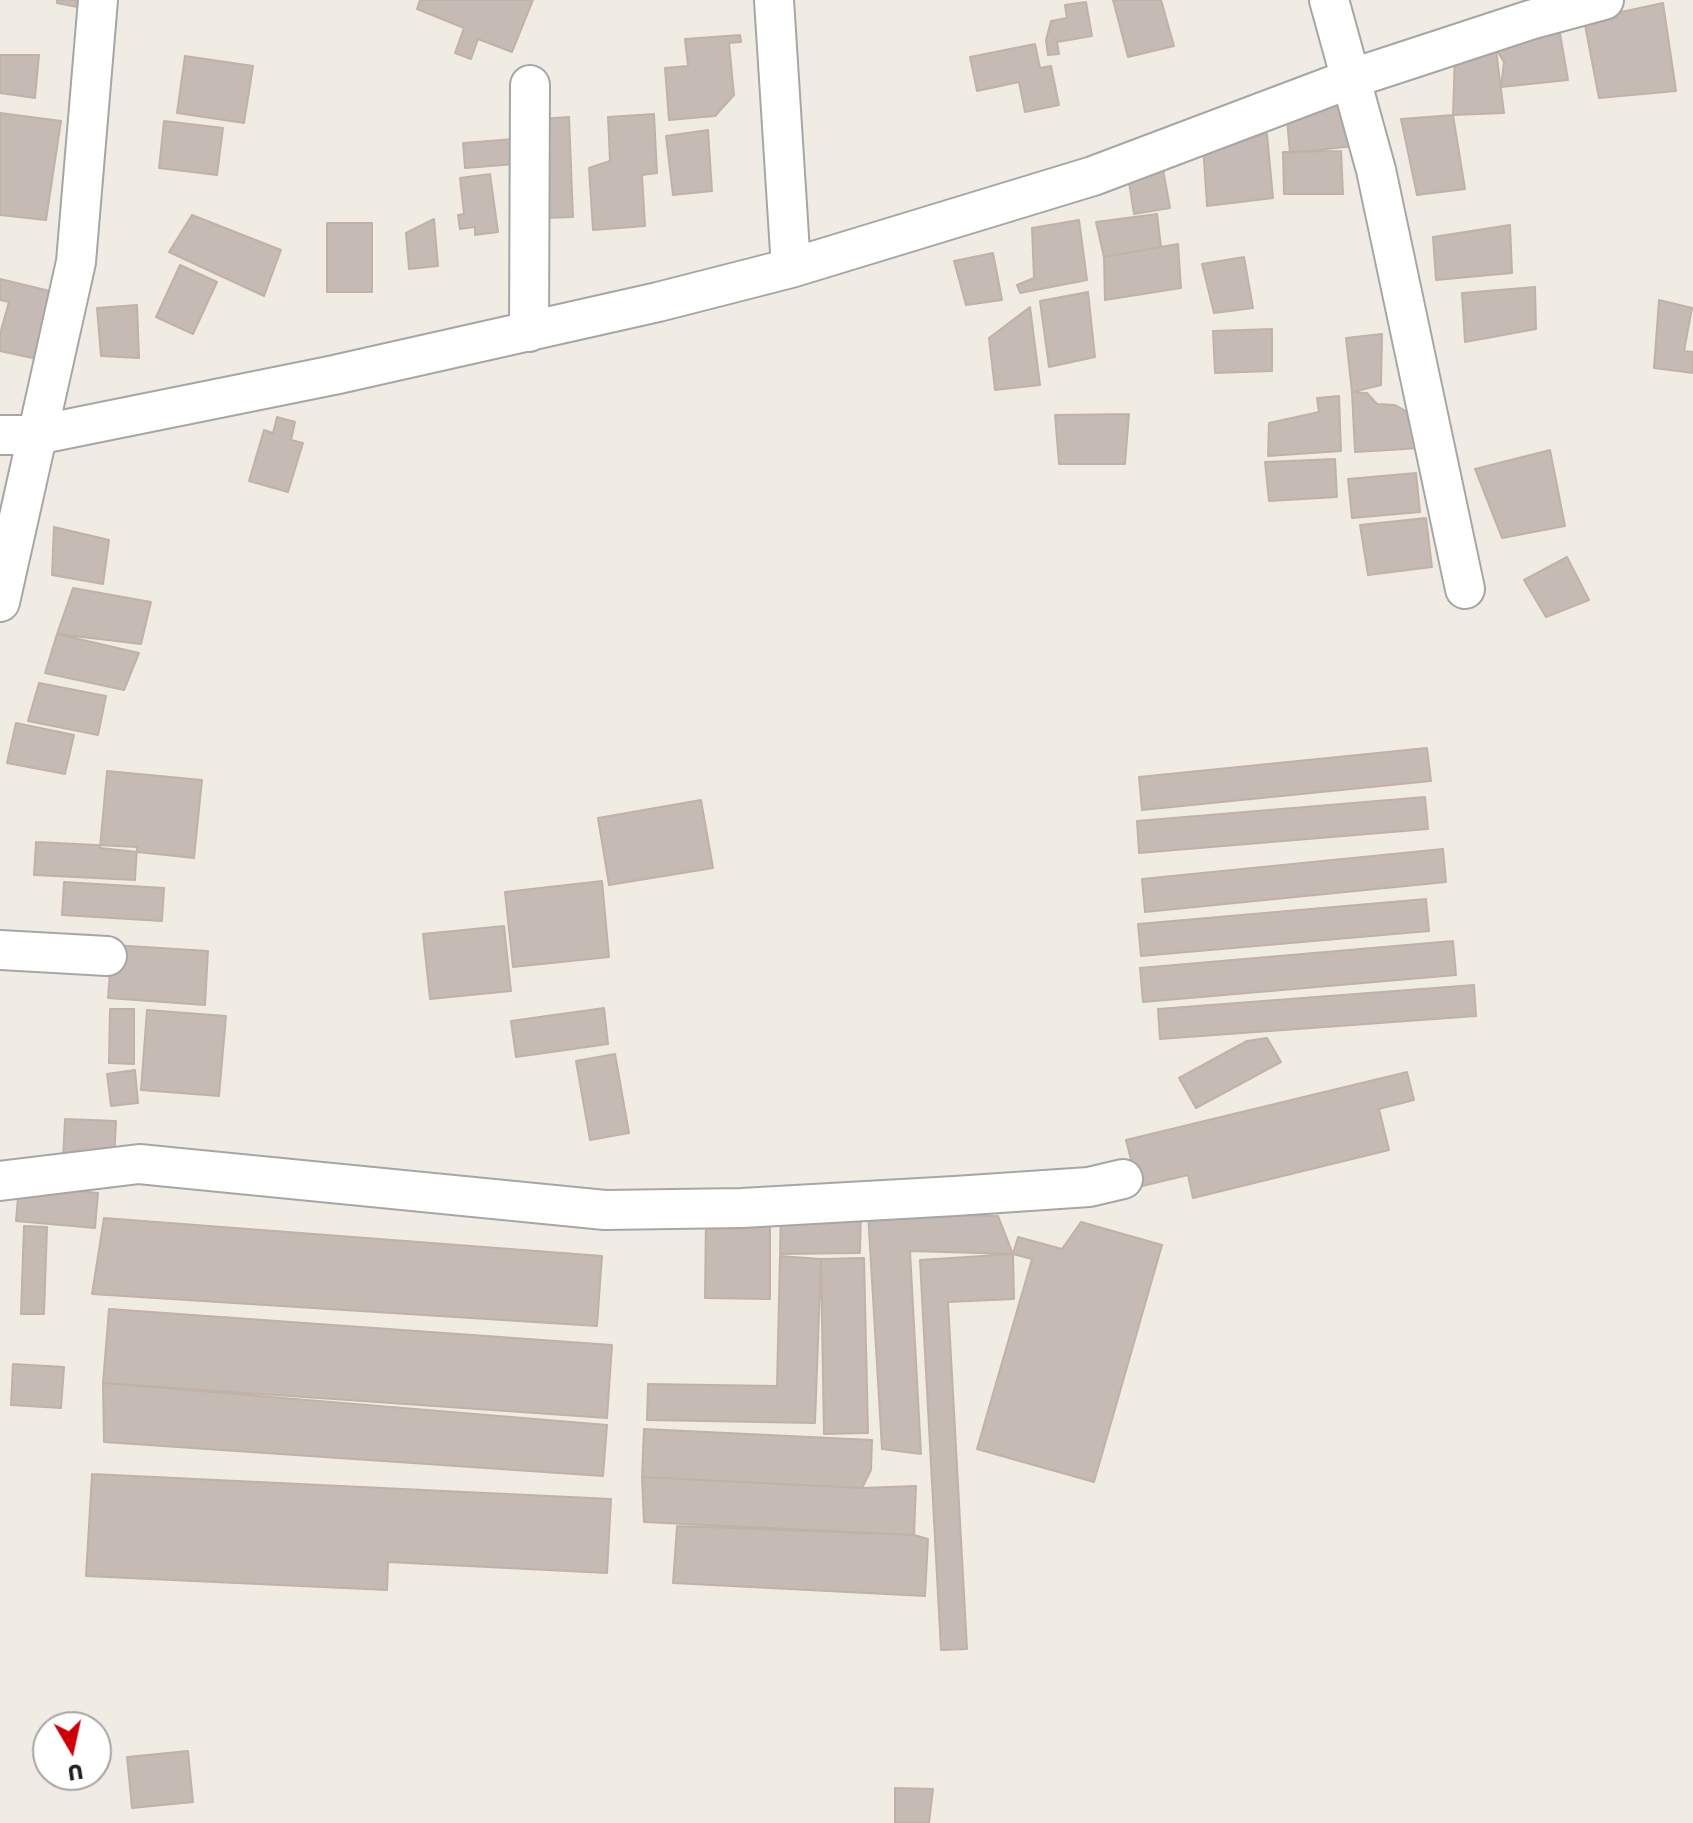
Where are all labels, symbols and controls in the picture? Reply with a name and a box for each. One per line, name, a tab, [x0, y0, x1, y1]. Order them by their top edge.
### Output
north arrow	[32, 1711, 112, 1791]
text: U	[65, 1756, 86, 1790]

